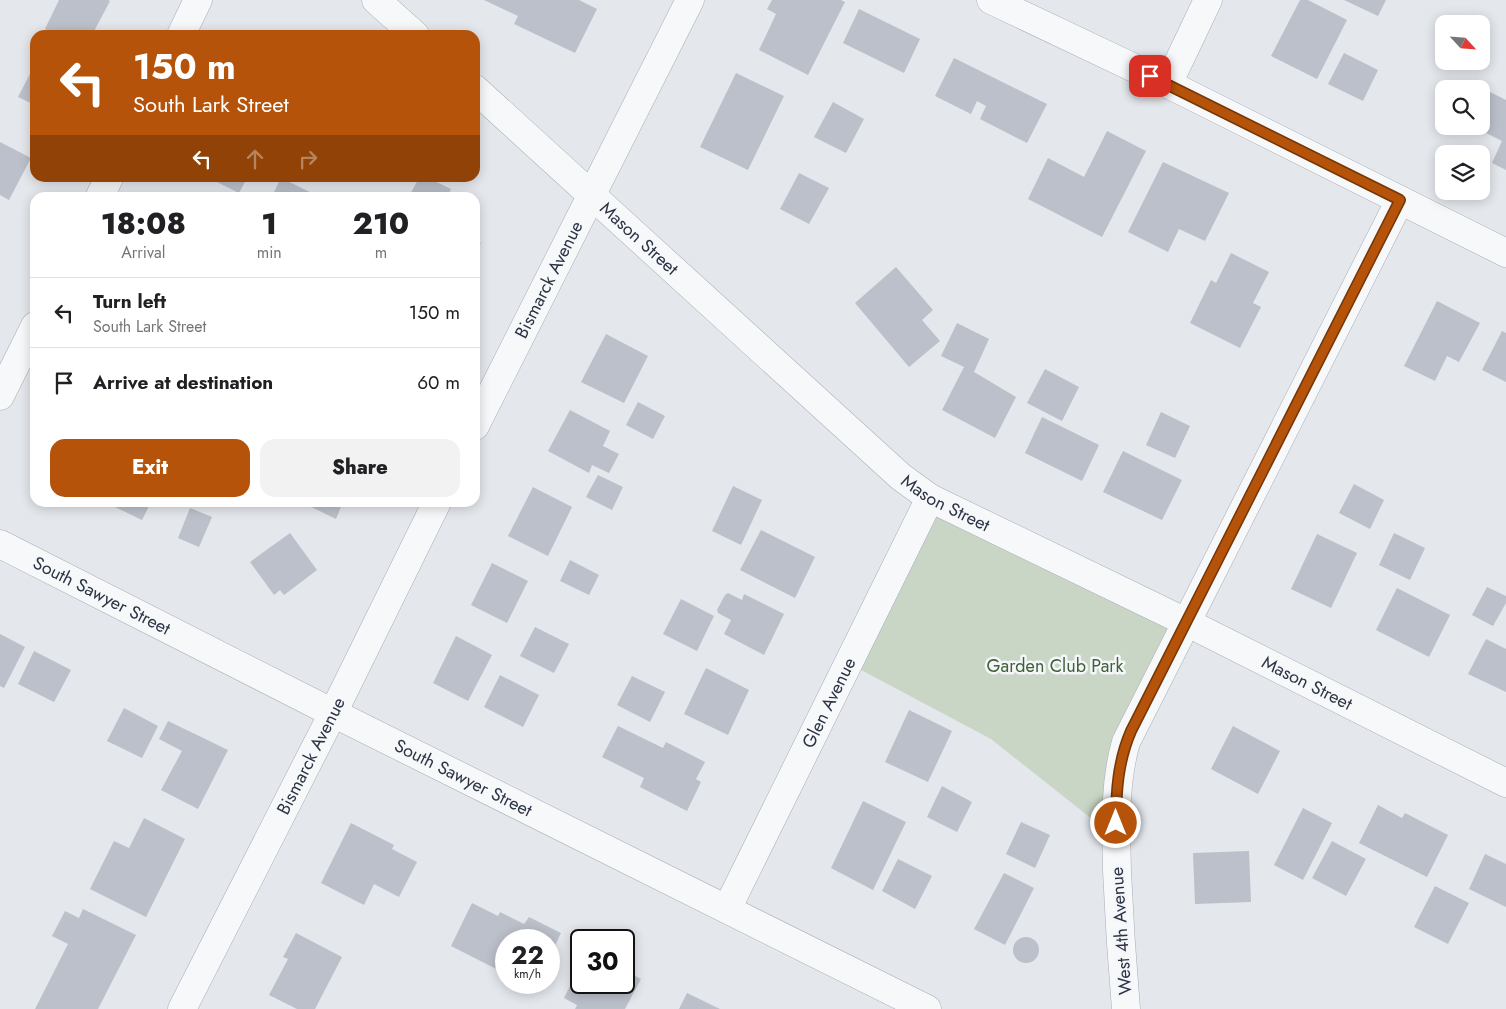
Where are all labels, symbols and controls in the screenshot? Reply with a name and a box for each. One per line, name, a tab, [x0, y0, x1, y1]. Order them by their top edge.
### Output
north arrow	[1435, 15, 1490, 70]
map controls	[1435, 15, 1490, 200]
text: 150 m	[133, 42, 236, 92]
icon: left	[50, 50, 115, 115]
pin	[1129, 55, 1171, 97]
icon: arrive	[1136, 62, 1164, 90]
button: search	[1435, 80, 1490, 135]
text: South Lark Street	[133, 88, 289, 120]
icon: left	[188, 145, 216, 173]
icon: ahead	[241, 145, 269, 173]
icon: right	[294, 145, 322, 173]
button: layers	[1435, 145, 1490, 200]
street label: Mason Street	[594, 196, 685, 282]
text: 18:08	[101, 202, 186, 245]
text: 1	[261, 202, 277, 245]
text: 210	[353, 202, 409, 245]
street label: Bismarck Avenue	[508, 216, 589, 343]
text: Arrival	[121, 241, 165, 264]
text: min	[257, 241, 282, 264]
text: m	[375, 241, 387, 264]
text: Turn left	[93, 288, 166, 315]
icon: left	[50, 299, 78, 327]
text: 150 m	[409, 299, 460, 326]
text: South Lark Street	[93, 315, 206, 338]
icon: arrive	[50, 369, 78, 397]
text: Arrive at destination	[93, 369, 273, 396]
text: 60 m	[417, 369, 460, 396]
button: Exit	[50, 439, 250, 497]
button: Share	[260, 439, 460, 497]
street label: Mason Street	[896, 468, 995, 538]
street label: South Sawyer Street	[28, 550, 176, 642]
street label: Mason Street	[1257, 649, 1357, 717]
street label: Glen Avenue	[795, 653, 862, 753]
park label: Garden Club Park	[987, 653, 1123, 679]
street label: Bismarck Avenue	[270, 693, 352, 819]
street label: South Sawyer Street	[390, 733, 537, 824]
position arrow	[1089, 796, 1141, 848]
street label: West 4th Avenue	[1104, 866, 1138, 996]
speed limit sign: 30	[570, 929, 635, 994]
text: 22	[511, 937, 544, 973]
text: km/h	[514, 965, 541, 983]

